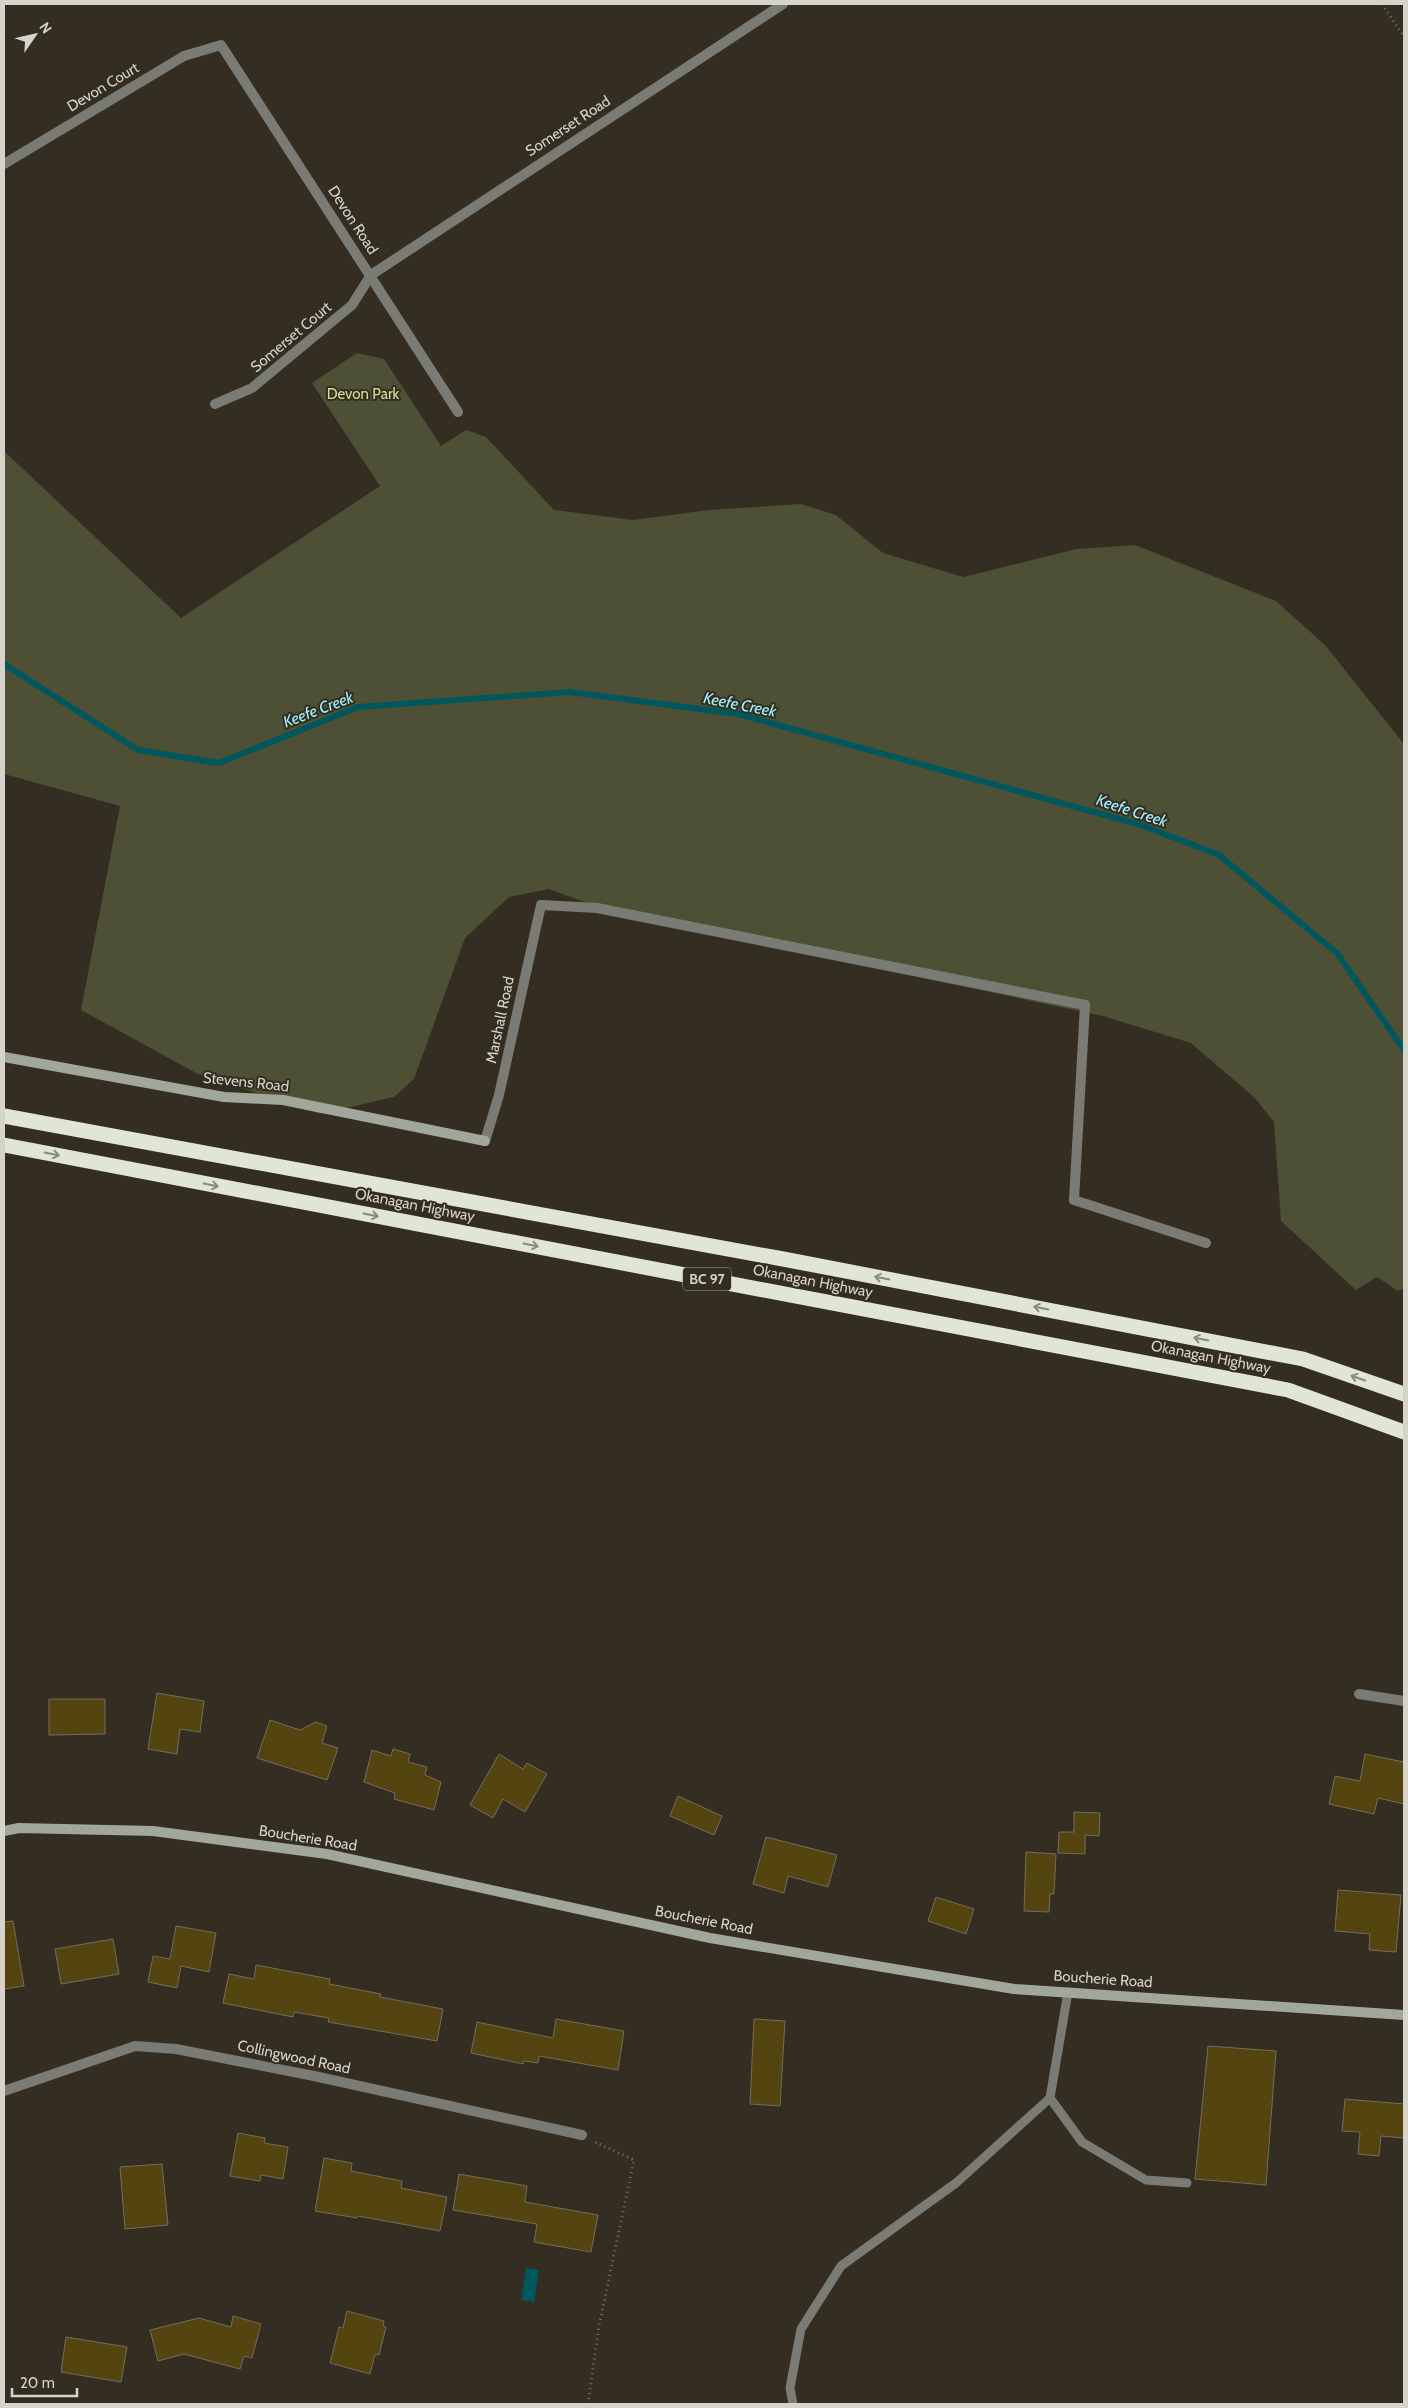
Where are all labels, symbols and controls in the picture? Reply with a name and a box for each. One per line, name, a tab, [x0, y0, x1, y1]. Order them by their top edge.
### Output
north arrow	[10, 10, 60, 60]
text: N	[36, 19, 56, 37]
street label: Devon Court	[64, 59, 142, 115]
street label: Somerset Road	[522, 92, 614, 160]
street label: Devon Road	[324, 182, 382, 258]
street label: Somerset Court	[247, 298, 335, 376]
park label: Devon Park	[327, 385, 400, 403]
water label: Keefe Creek	[280, 687, 357, 732]
water label: Keefe Creek	[702, 688, 779, 721]
water label: Keefe Creek	[1094, 790, 1171, 831]
street label: Marshall Road	[482, 975, 518, 1065]
street label: Stevens Road	[202, 1069, 290, 1095]
one-way arrow	[43, 1150, 59, 1160]
one-way arrow	[203, 1180, 219, 1190]
street label: Okanagan Highway	[354, 1185, 477, 1226]
one-way arrow	[363, 1211, 379, 1220]
one-way arrow	[522, 1241, 538, 1251]
street label: Okanagan Highway	[752, 1261, 875, 1302]
road number: BC 97	[683, 1268, 731, 1290]
one-way arrow	[874, 1272, 890, 1282]
one-way arrow	[1034, 1303, 1050, 1313]
one-way arrow	[1193, 1334, 1209, 1344]
street label: Okanagan Highway	[1150, 1337, 1273, 1378]
one-way arrow	[1351, 1373, 1367, 1382]
street label: Boucherie Road	[258, 1821, 358, 1855]
street label: Boucherie Road	[654, 1902, 754, 1938]
street label: Boucherie Road	[1053, 1967, 1153, 1991]
street label: Collingwood Road	[236, 2036, 352, 2078]
scale bar	[12, 2366, 78, 2398]
text: 20 m	[20, 2374, 55, 2392]

